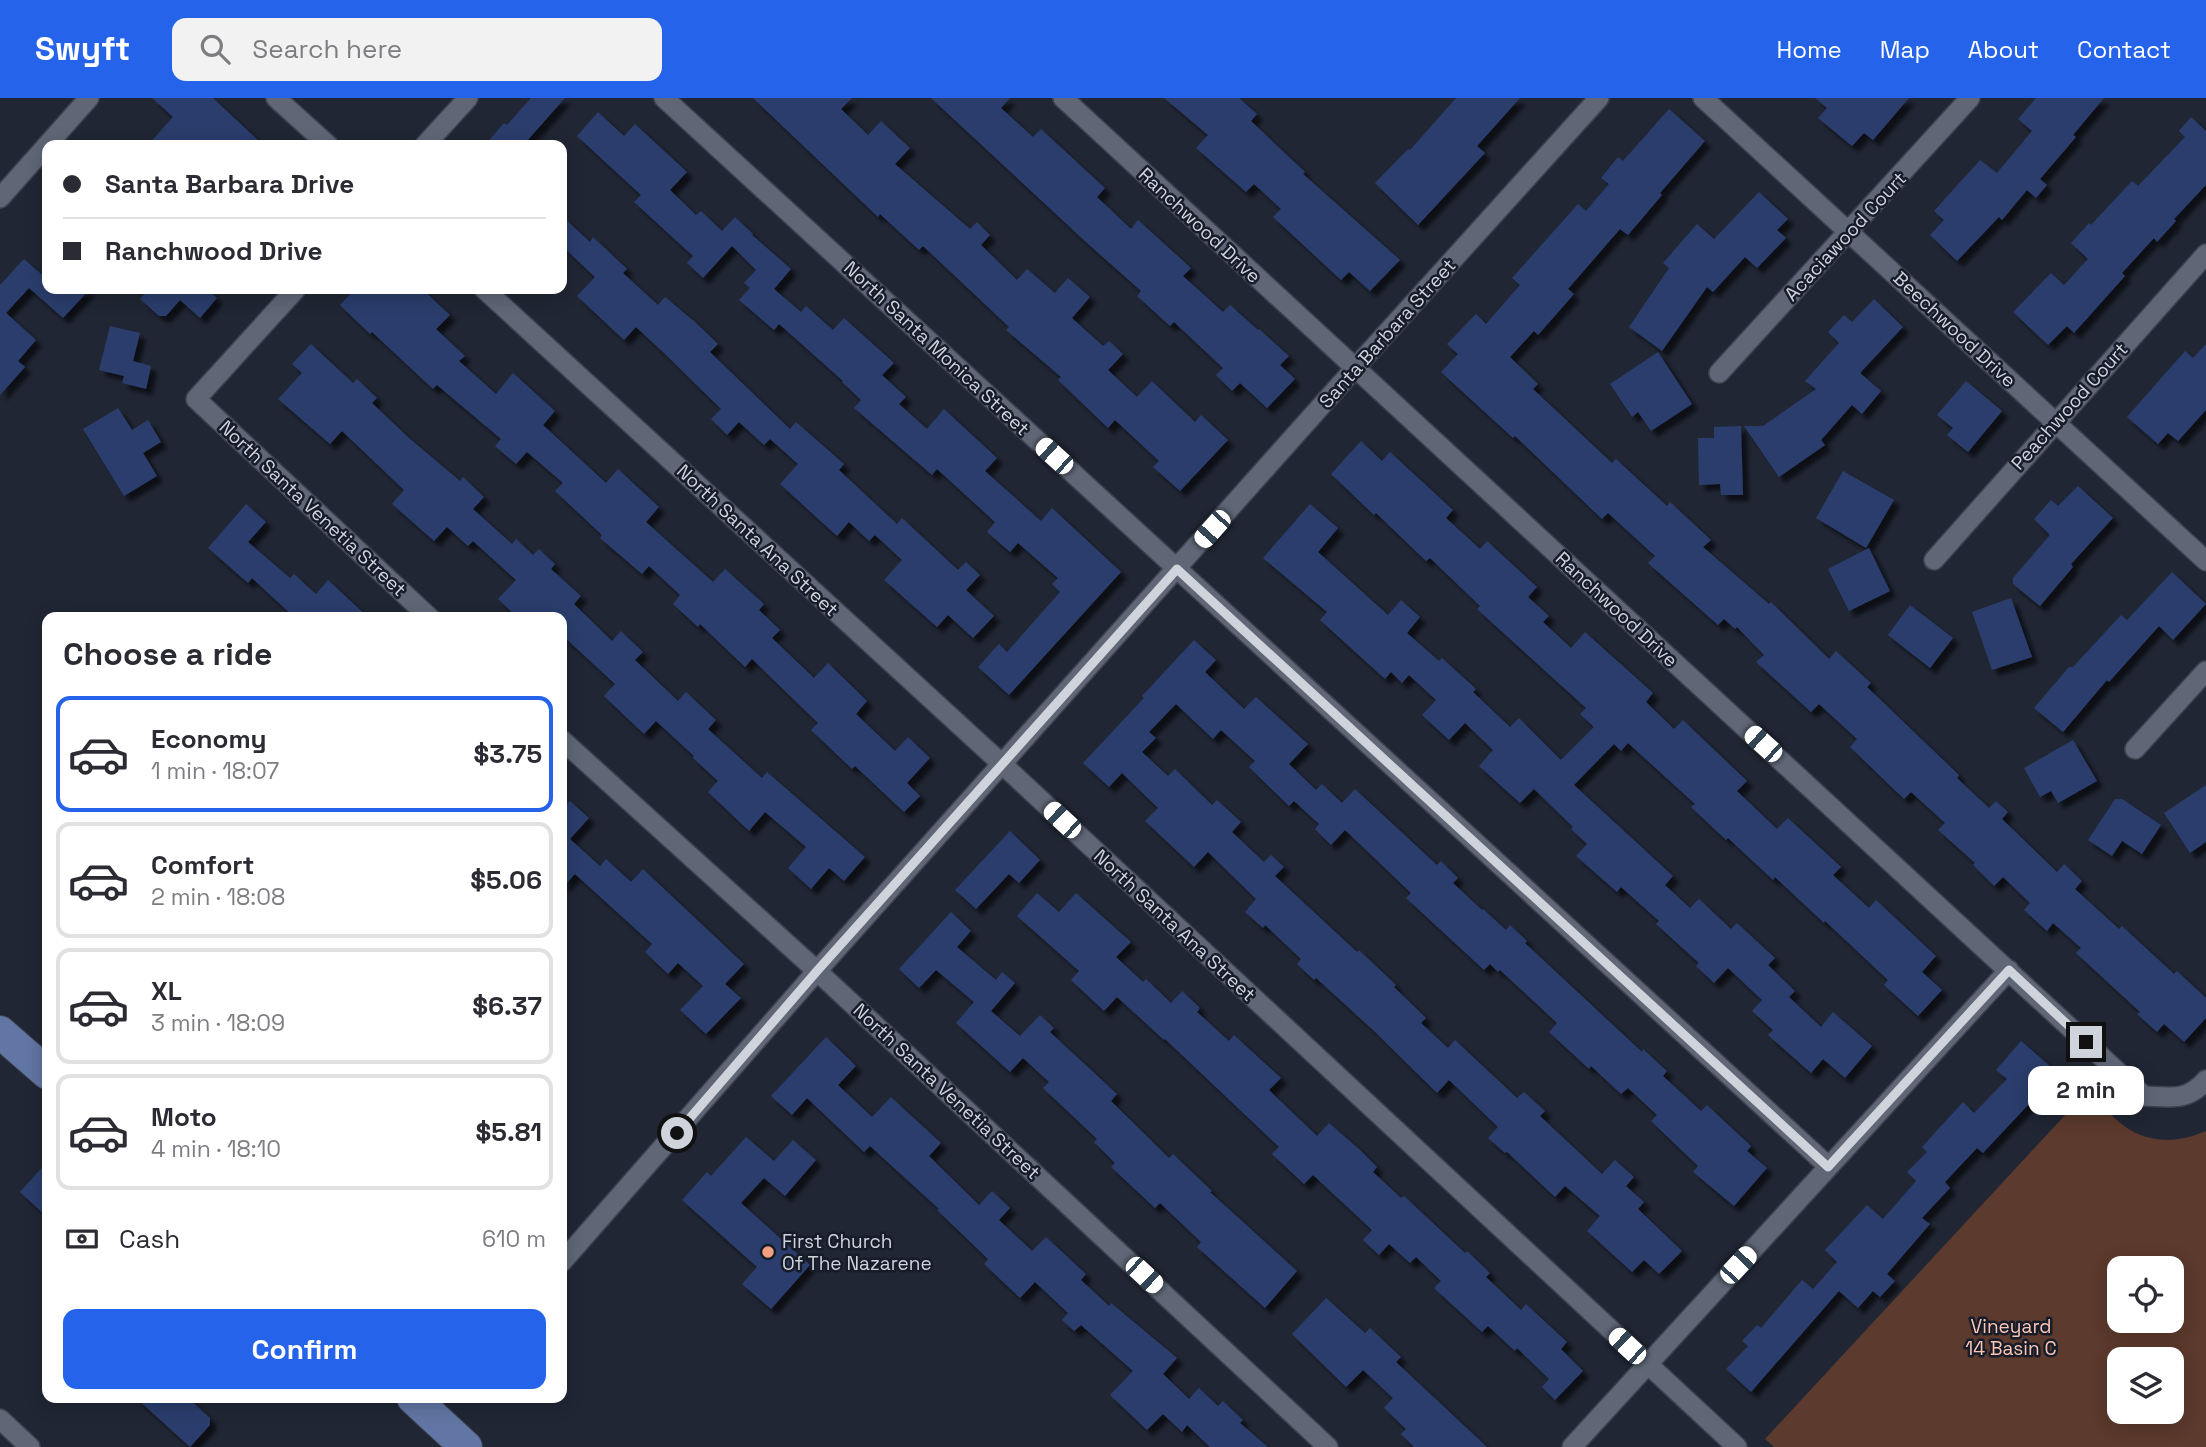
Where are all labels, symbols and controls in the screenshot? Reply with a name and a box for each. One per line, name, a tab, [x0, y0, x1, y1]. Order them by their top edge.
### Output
search box	[172, 18, 662, 81]
text: Swyft	[35, 28, 130, 70]
icon: search	[196, 30, 234, 68]
text: Search here	[252, 32, 402, 66]
text: Home	[1776, 34, 1842, 65]
text: Map	[1880, 34, 1930, 65]
text: About	[1968, 34, 2039, 65]
text: Contact	[2077, 34, 2171, 65]
street label: Ranchwood Drive	[1133, 162, 1266, 289]
street label: Acaciawood Court	[1779, 166, 1912, 306]
text: Santa Barbara Drive	[105, 167, 354, 201]
text: Ranchwood Drive	[105, 234, 323, 268]
street label: Santa Barbara Street	[1314, 253, 1461, 413]
street label: North Santa Monica Street	[839, 256, 1035, 441]
street label: Beechwood Drive	[1888, 266, 2021, 393]
street label: Peachwood Court	[2006, 337, 2133, 475]
street label: North Santa Venetia Street	[214, 415, 412, 602]
car	[1032, 434, 1077, 478]
street label: North Santa Ana Street	[671, 459, 844, 622]
car	[1191, 506, 1234, 552]
street label: Ranchwood Drive	[1550, 546, 1683, 673]
text: Choose a ride	[63, 634, 273, 674]
text: Economy	[151, 722, 267, 756]
car	[1741, 722, 1786, 766]
icon: car	[67, 723, 130, 786]
text: $3.75	[474, 737, 542, 771]
text: 1 min · 18:07	[151, 756, 279, 786]
car	[1040, 798, 1085, 842]
street label: North Santa Ana Street	[1088, 844, 1261, 1007]
text: Comfort	[151, 848, 254, 882]
icon: car	[67, 849, 130, 912]
text: $5.06	[470, 863, 542, 897]
text: 2 min · 18:08	[151, 882, 285, 912]
text: XL	[151, 974, 182, 1008]
icon: car	[67, 975, 130, 1038]
text: $6.37	[472, 989, 542, 1023]
street label: North Santa Venetia Street	[848, 998, 1046, 1185]
text: 3 min · 18:09	[151, 1008, 285, 1038]
route end	[2070, 1026, 2102, 1058]
callout: 2 min	[2028, 1066, 2144, 1116]
text: 2 min	[2056, 1075, 2116, 1105]
text: Moto	[151, 1100, 217, 1134]
icon: car	[67, 1101, 130, 1164]
text: $5.81	[476, 1115, 542, 1149]
route start	[661, 1117, 693, 1149]
text: 4 min · 18:10	[151, 1134, 281, 1164]
icon: cash	[63, 1220, 101, 1258]
text: Cash	[119, 1222, 180, 1256]
text: 610 m	[482, 1224, 546, 1254]
place label: First Church Of The Nazarene	[782, 1229, 932, 1276]
car	[1716, 1242, 1761, 1288]
marker: First Church Of The Nazarene	[760, 1244, 776, 1260]
car	[1122, 1253, 1167, 1297]
map controls	[2107, 1256, 2184, 1424]
button: locate	[2107, 1256, 2184, 1333]
button: Confirm	[63, 1309, 546, 1389]
park label: Vineyard 14 Basin C	[1965, 1314, 2057, 1361]
car	[1605, 1324, 1650, 1368]
button: layers	[2107, 1347, 2184, 1424]

